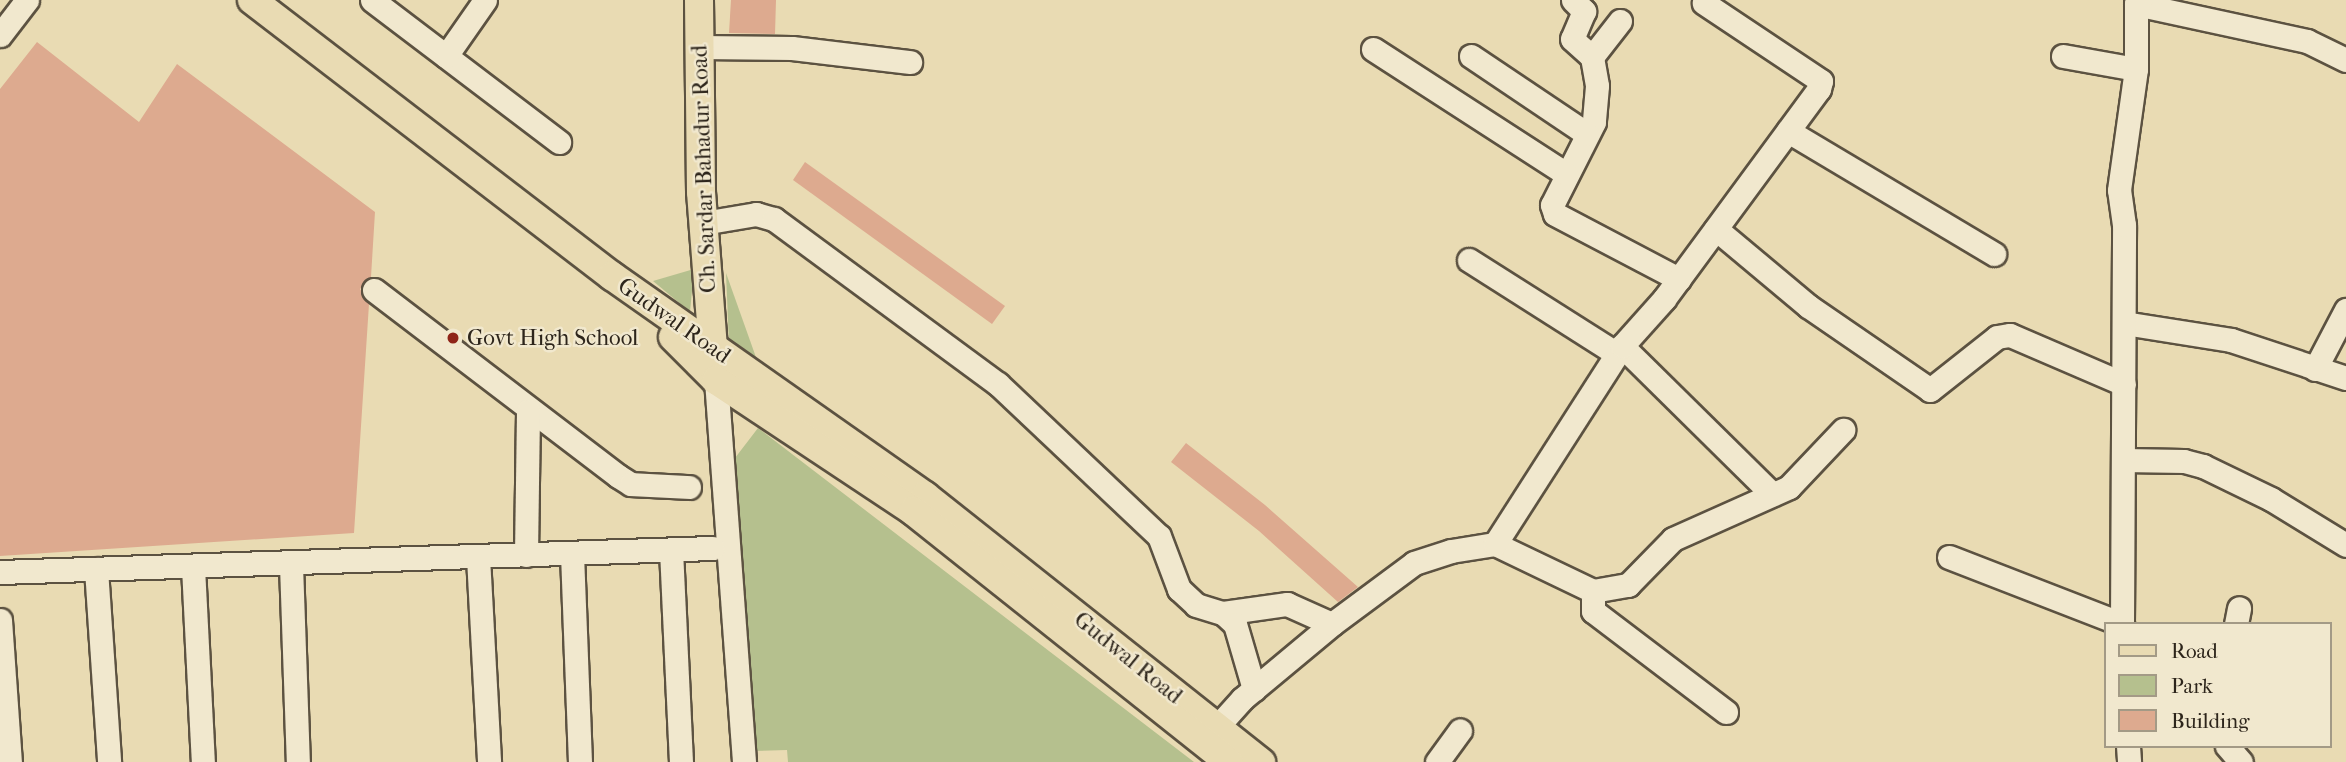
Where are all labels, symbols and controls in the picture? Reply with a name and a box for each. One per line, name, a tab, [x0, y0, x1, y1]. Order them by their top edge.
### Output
street label: Ch. Sardar Bahadur Road	[686, 45, 722, 293]
street label: Gudwal Road	[612, 272, 736, 370]
place label: Govt High School	[467, 324, 638, 352]
marker: Govt High School	[445, 330, 461, 346]
street label: Gudwal Road	[1068, 606, 1188, 710]
legend	[2104, 622, 2332, 748]
text: Road	[2171, 639, 2218, 663]
text: Park	[2171, 674, 2213, 698]
text: Building	[2171, 709, 2249, 733]

